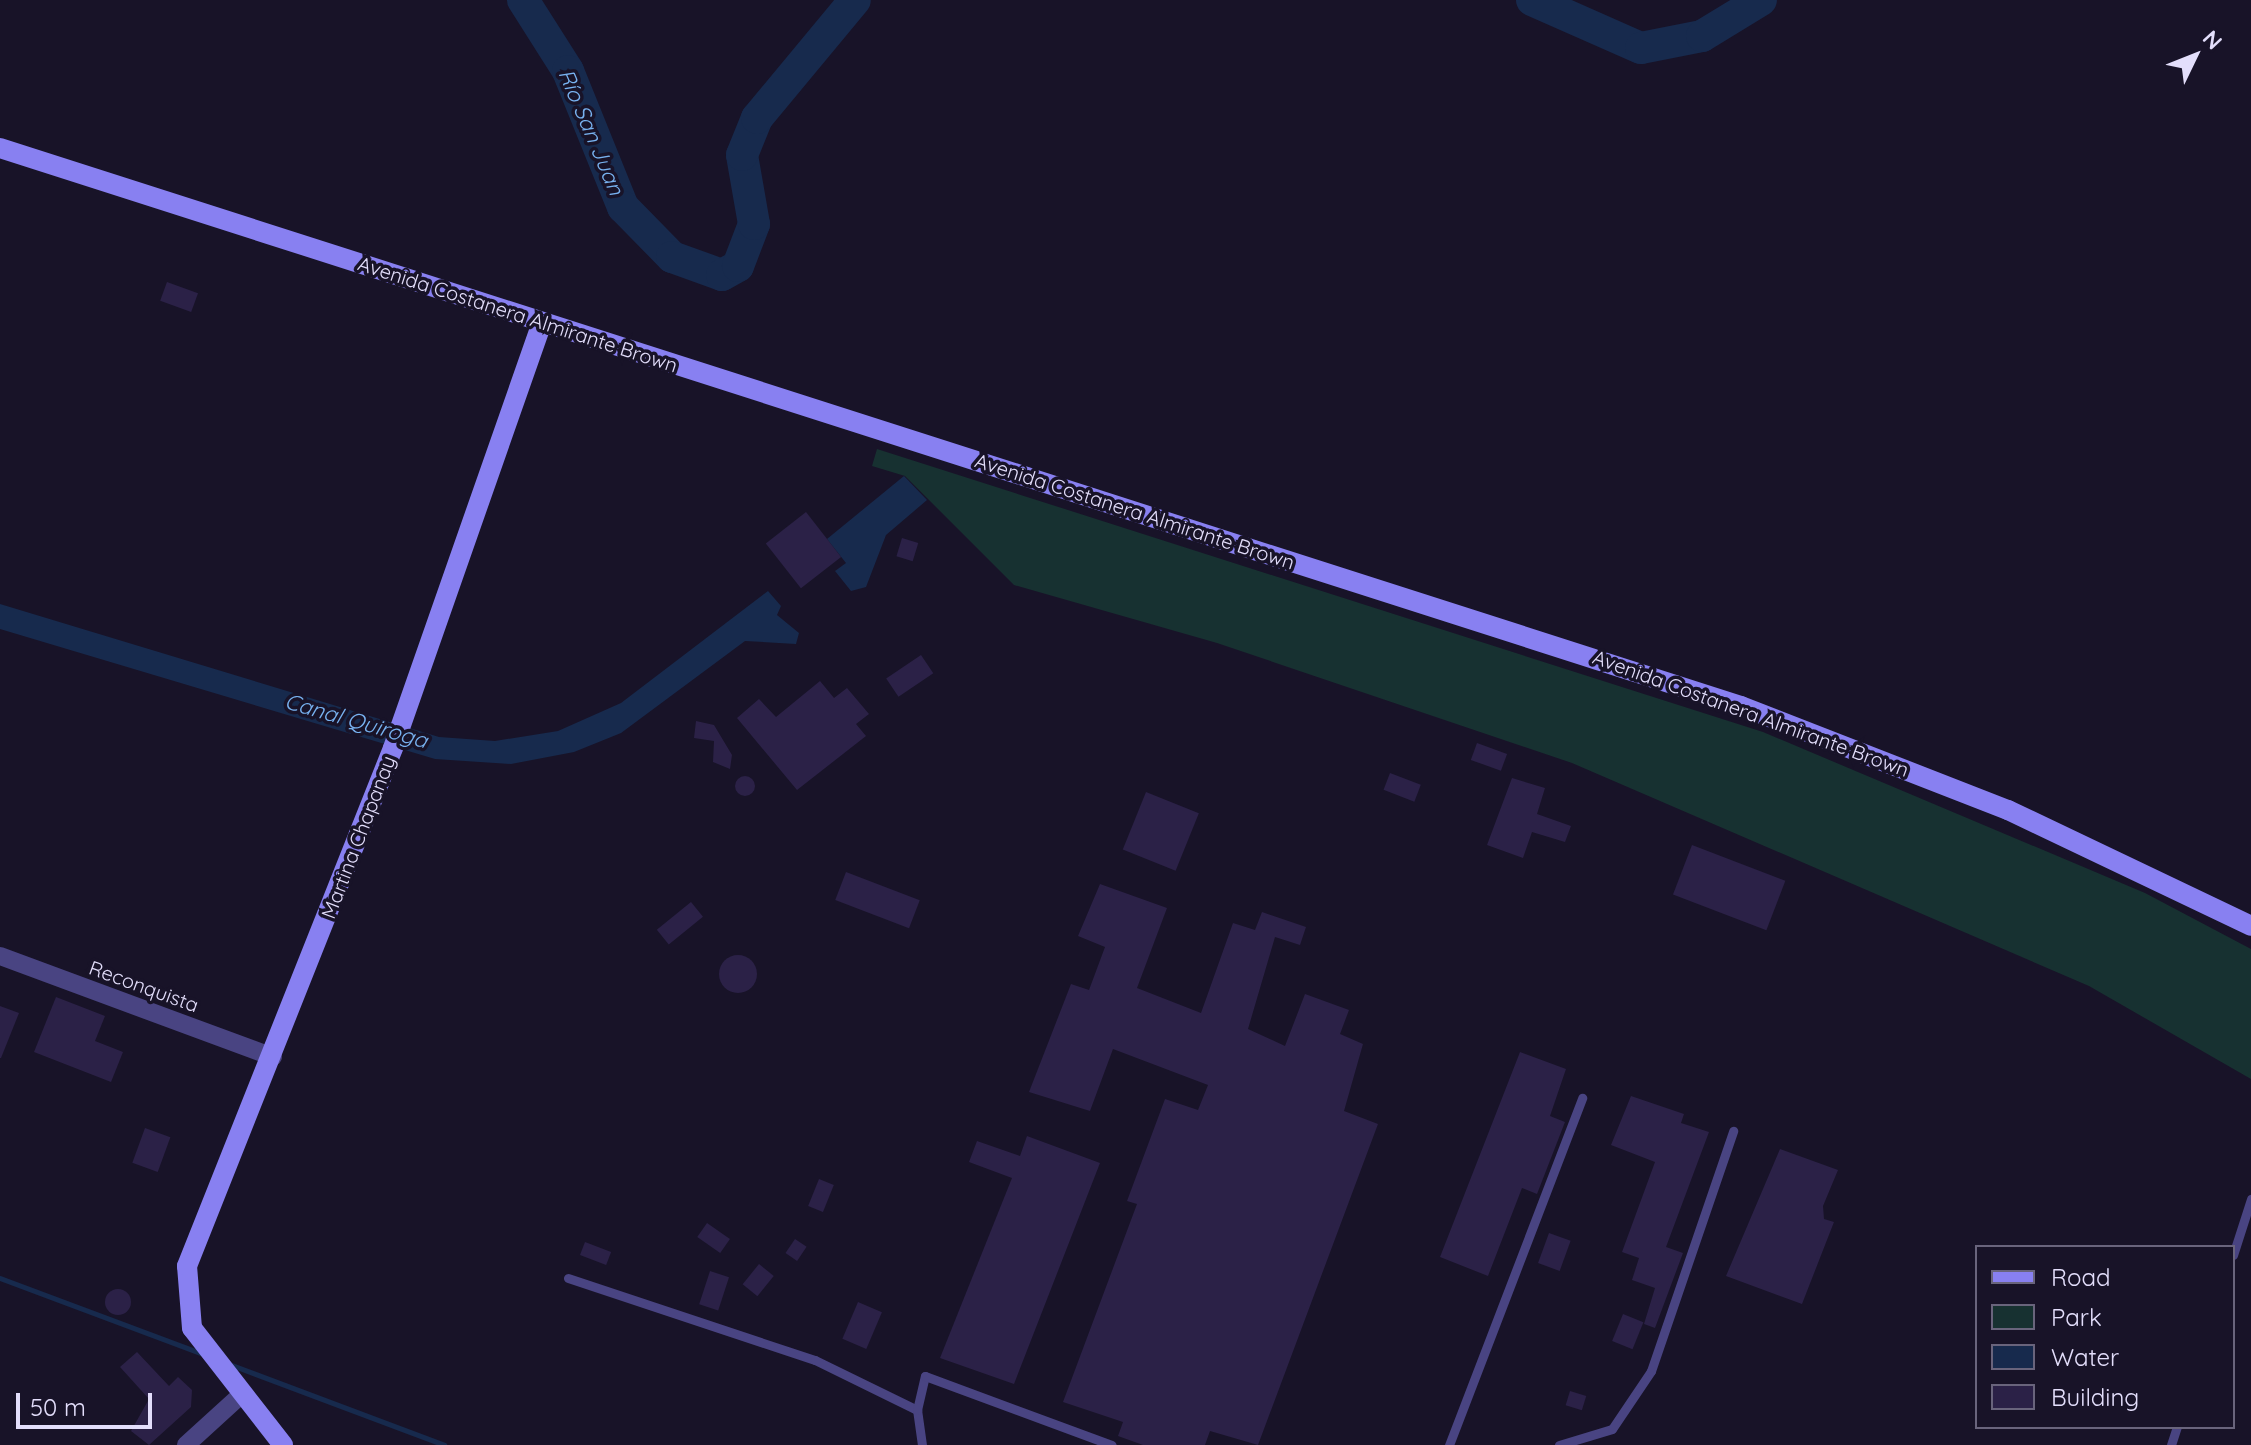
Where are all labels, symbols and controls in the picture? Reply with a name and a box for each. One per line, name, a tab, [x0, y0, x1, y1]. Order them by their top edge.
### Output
north arrow	[2155, 16, 2235, 96]
text: N	[2197, 24, 2228, 55]
water label: Río San Juan	[553, 65, 629, 199]
street label: Avenida Costanera Almirante Brown	[355, 251, 681, 377]
street label: Avenida Costanera Almirante Brown	[972, 448, 1298, 574]
street label: Avenida Costanera Almirante Brown	[1590, 645, 1912, 781]
water label: Canal Quiroga	[282, 688, 430, 754]
street label: Martina Chapanay	[316, 752, 400, 922]
street label: Reconquista	[86, 955, 202, 1017]
legend	[1975, 1245, 2235, 1429]
text: Road	[2051, 1262, 2111, 1292]
text: Park	[2051, 1302, 2102, 1332]
text: Water	[2051, 1342, 2119, 1372]
scale bar	[20, 1377, 156, 1427]
text: Building	[2051, 1382, 2139, 1412]
text: 50 m	[30, 1392, 86, 1422]

